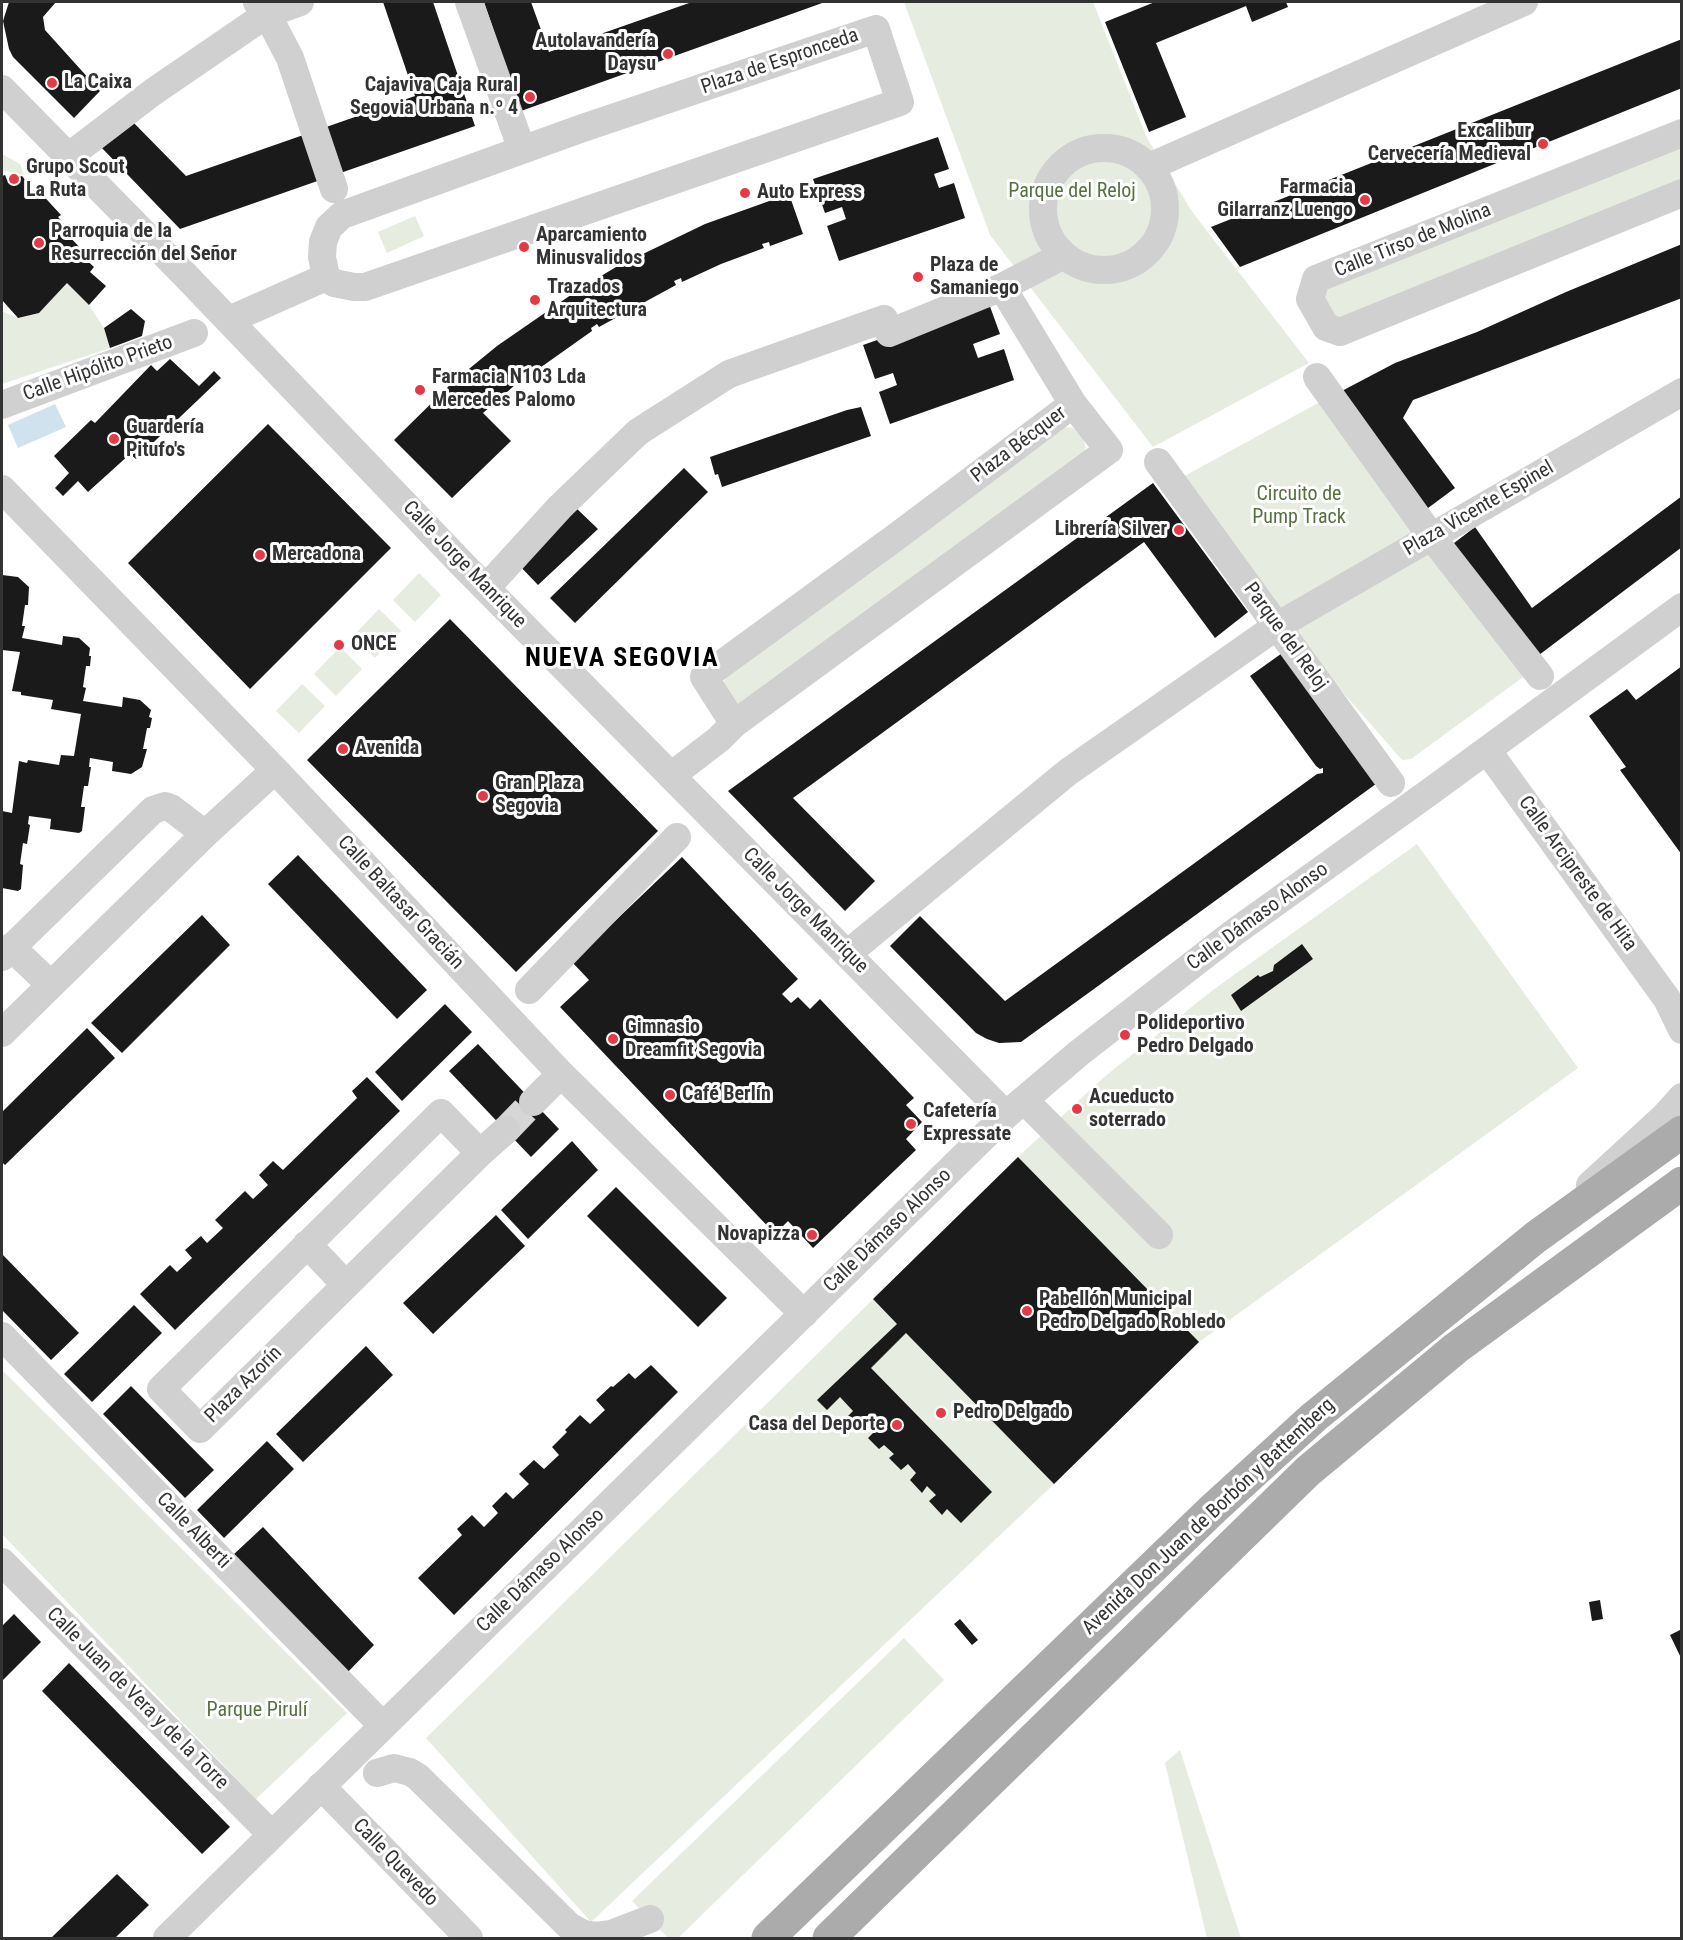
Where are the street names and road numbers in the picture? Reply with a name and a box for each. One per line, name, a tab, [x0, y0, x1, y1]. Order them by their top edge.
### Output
street label: Plaza de Espronceda	[698, 24, 862, 100]
street label: Calle Tirso de Molina	[1331, 199, 1495, 283]
street label: Calle Hipólito Prieto	[20, 331, 176, 407]
street label: Plaza Bécquer	[967, 401, 1071, 489]
street label: Plaza Vicente Espinel	[1400, 456, 1558, 562]
street label: Calle Jorge Manrique	[397, 496, 531, 634]
street label: Parque del Reloj	[1238, 578, 1332, 696]
street label: Calle Arcipreste de Hita	[1513, 792, 1641, 956]
street label: Calle Baltasar Gracián	[332, 831, 468, 975]
street label: Calle Jorge Manrique	[737, 843, 873, 979]
street label: Calle Dámaso Alonso	[1183, 858, 1333, 976]
street label: Calle Dámaso Alonso	[819, 1164, 957, 1298]
street label: Plaza Azorín	[201, 1342, 287, 1428]
street label: Avenida Don Juan de Borbón y Battemberg	[1078, 1394, 1340, 1640]
street label: Calle Alberti	[151, 1488, 235, 1574]
street label: Calle Dámaso Alonso	[472, 1504, 610, 1638]
street label: Calle Juan de Vera y de la Torre	[41, 1603, 233, 1795]
street label: Calle Quevedo	[347, 1814, 443, 1912]

